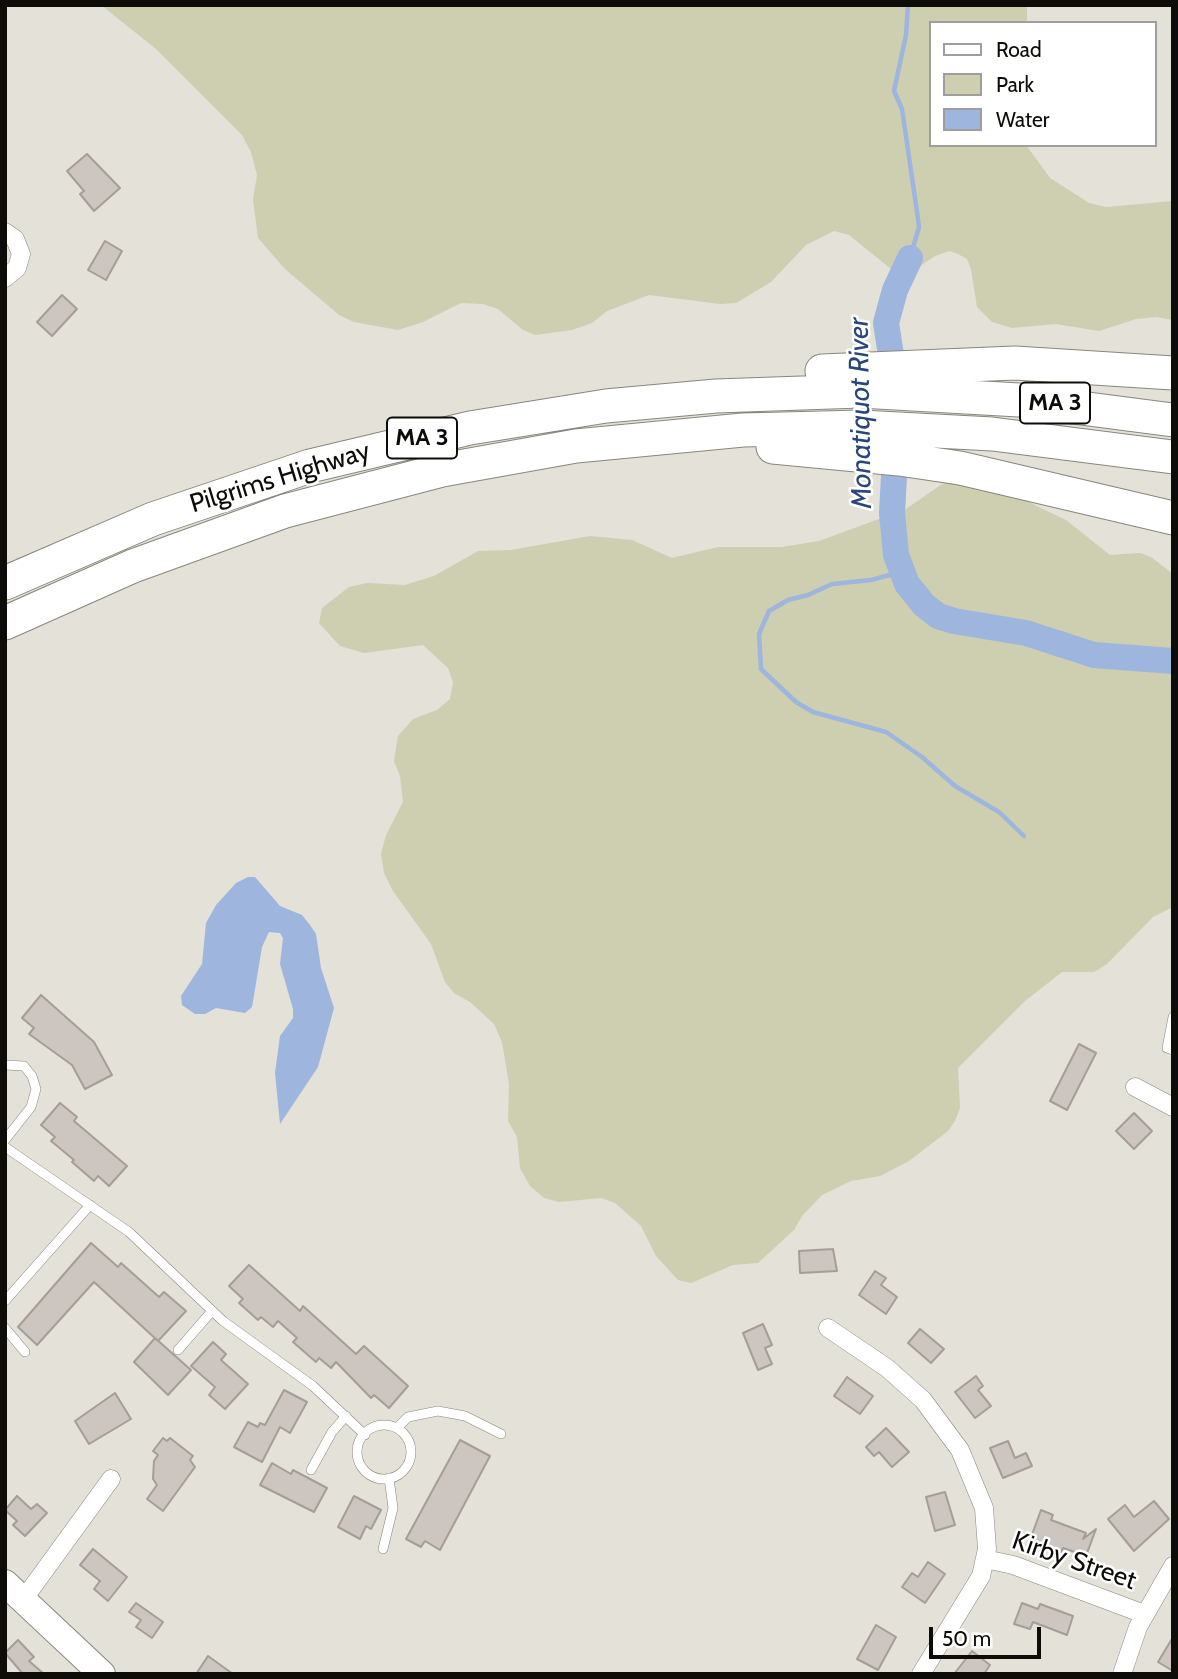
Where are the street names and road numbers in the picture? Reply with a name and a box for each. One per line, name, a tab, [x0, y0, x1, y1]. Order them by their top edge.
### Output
road number: MA 3	[1020, 382, 1090, 424]
road number: MA 3	[387, 418, 457, 458]
street label: Pilgrims Highway	[186, 436, 374, 520]
street label: Kirby Street	[1008, 1525, 1140, 1597]

